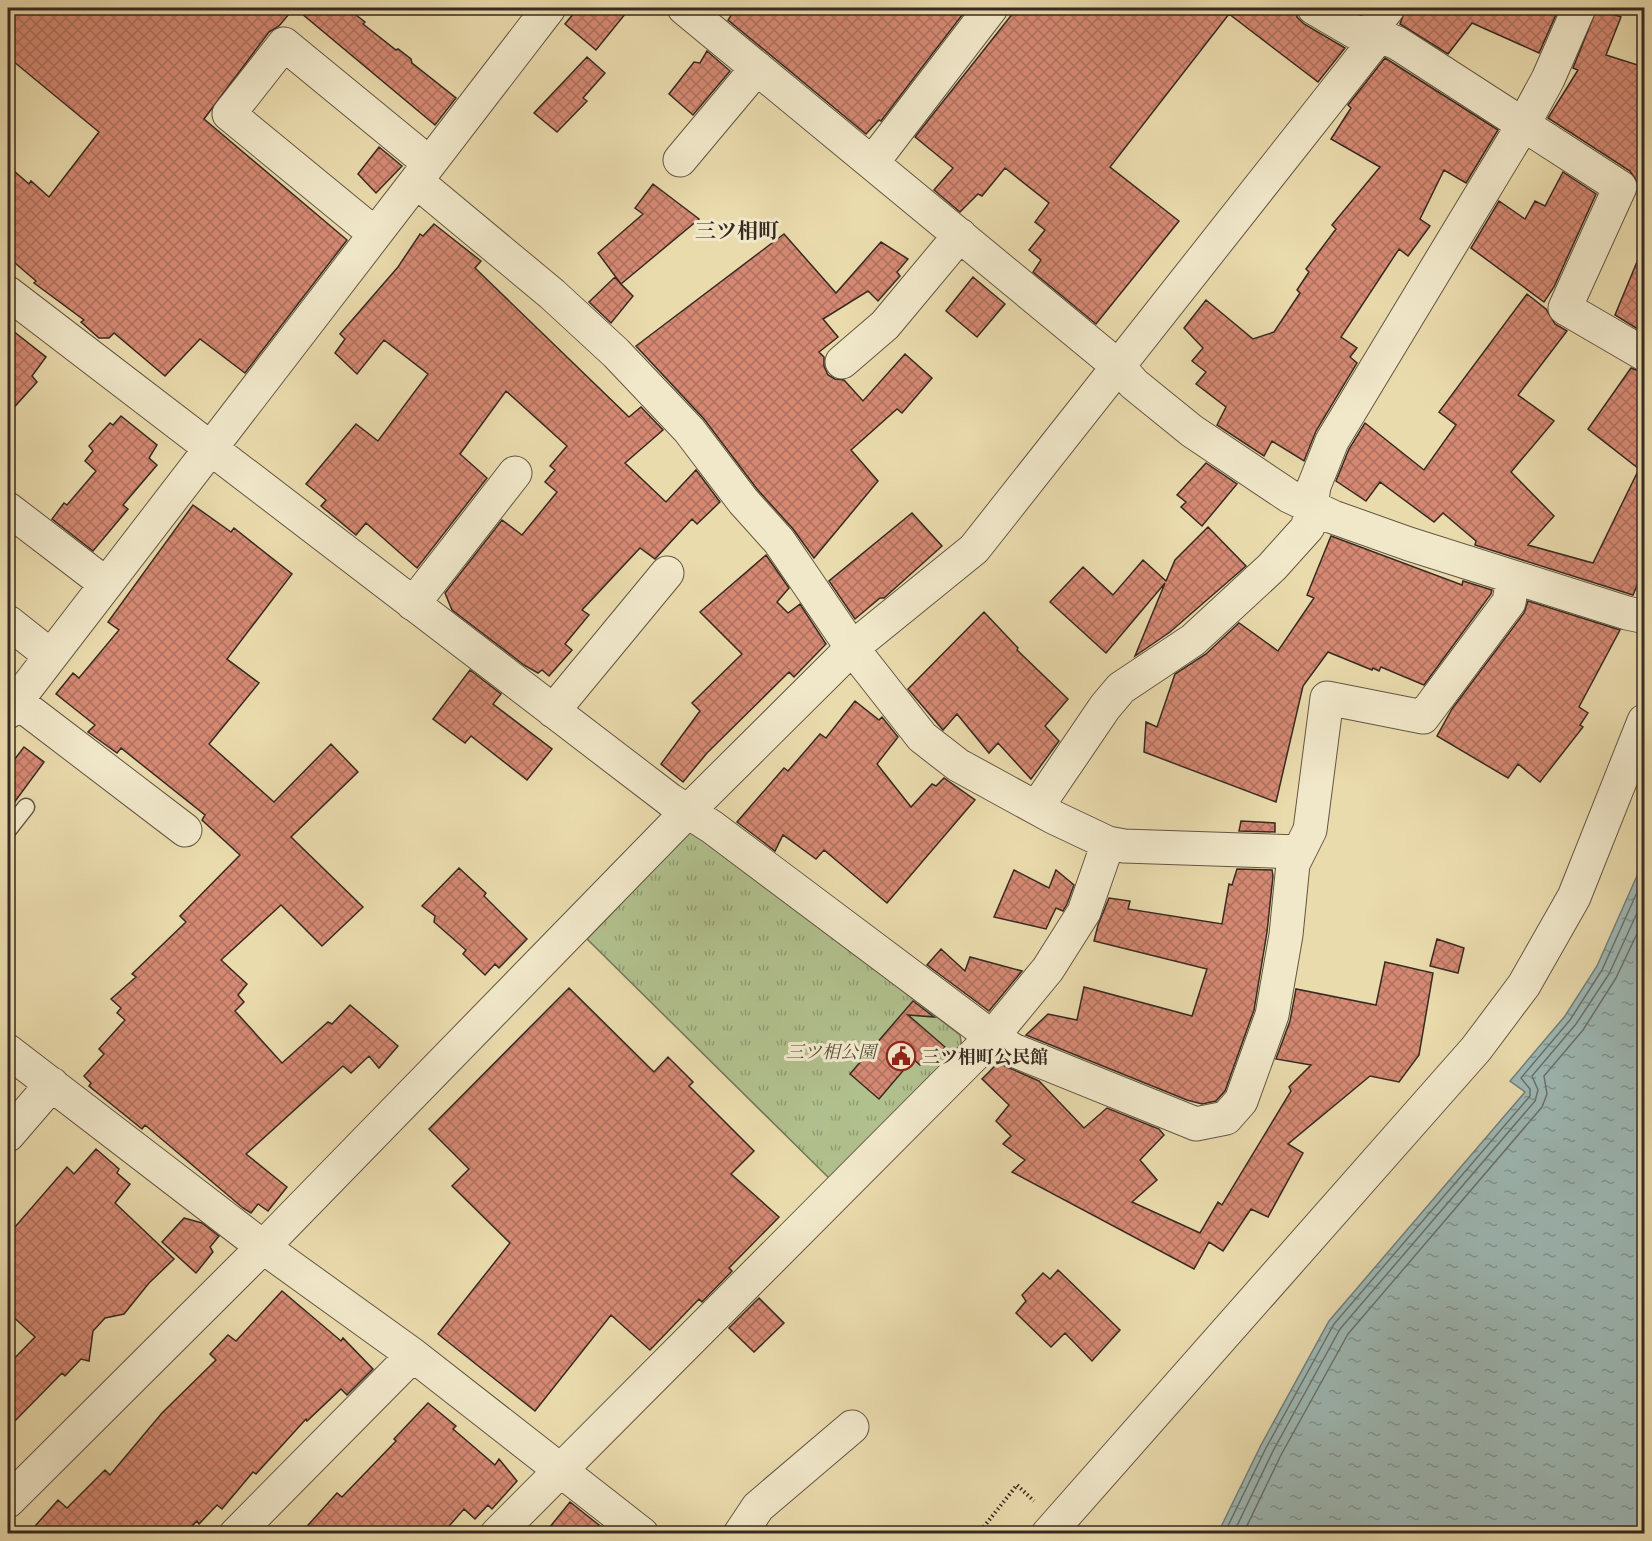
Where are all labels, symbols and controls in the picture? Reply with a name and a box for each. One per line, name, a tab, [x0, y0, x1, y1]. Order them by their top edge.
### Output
district label: 三ツ相町	[695, 215, 779, 246]
park label: 三ツ相公園	[786, 1038, 879, 1065]
public building icon: 三ツ相町公民館	[885, 1040, 917, 1072]
place label: 三ツ相町公民館	[922, 1043, 1048, 1070]

